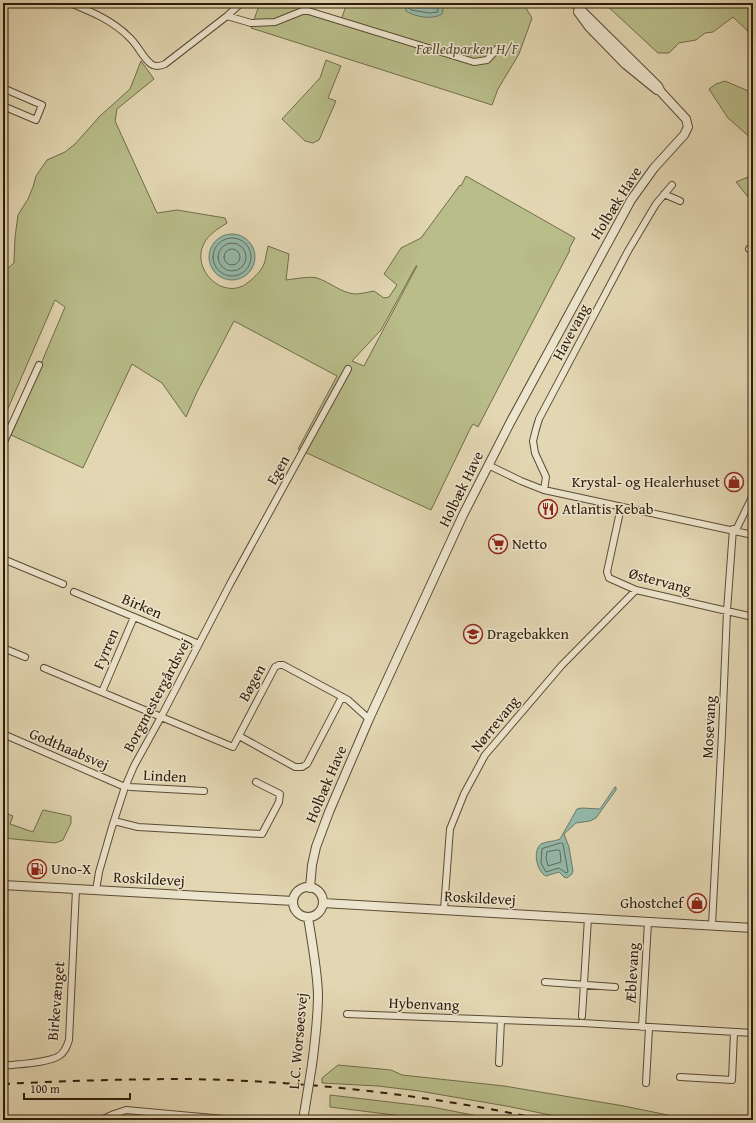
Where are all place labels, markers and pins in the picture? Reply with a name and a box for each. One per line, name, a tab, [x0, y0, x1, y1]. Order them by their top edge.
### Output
place label: Krystal- og Healerhuset	[572, 471, 721, 492]
shop icon: Krystal- og Healerhuset	[723, 471, 745, 493]
restaurant icon: Atlantis Kebab	[537, 498, 559, 520]
place label: Atlantis Kebab	[562, 498, 654, 519]
supermarket icon: Netto	[487, 533, 509, 555]
place label: Netto	[512, 533, 547, 554]
school or university icon: Dragebakken	[462, 623, 484, 645]
place label: Dragebakken	[487, 623, 570, 644]
fuel station icon: Uno-X	[26, 858, 48, 880]
place label: Uno-X	[51, 858, 92, 879]
place label: Ghostchef	[620, 892, 685, 913]
shop icon: Ghostchef	[686, 892, 708, 914]

